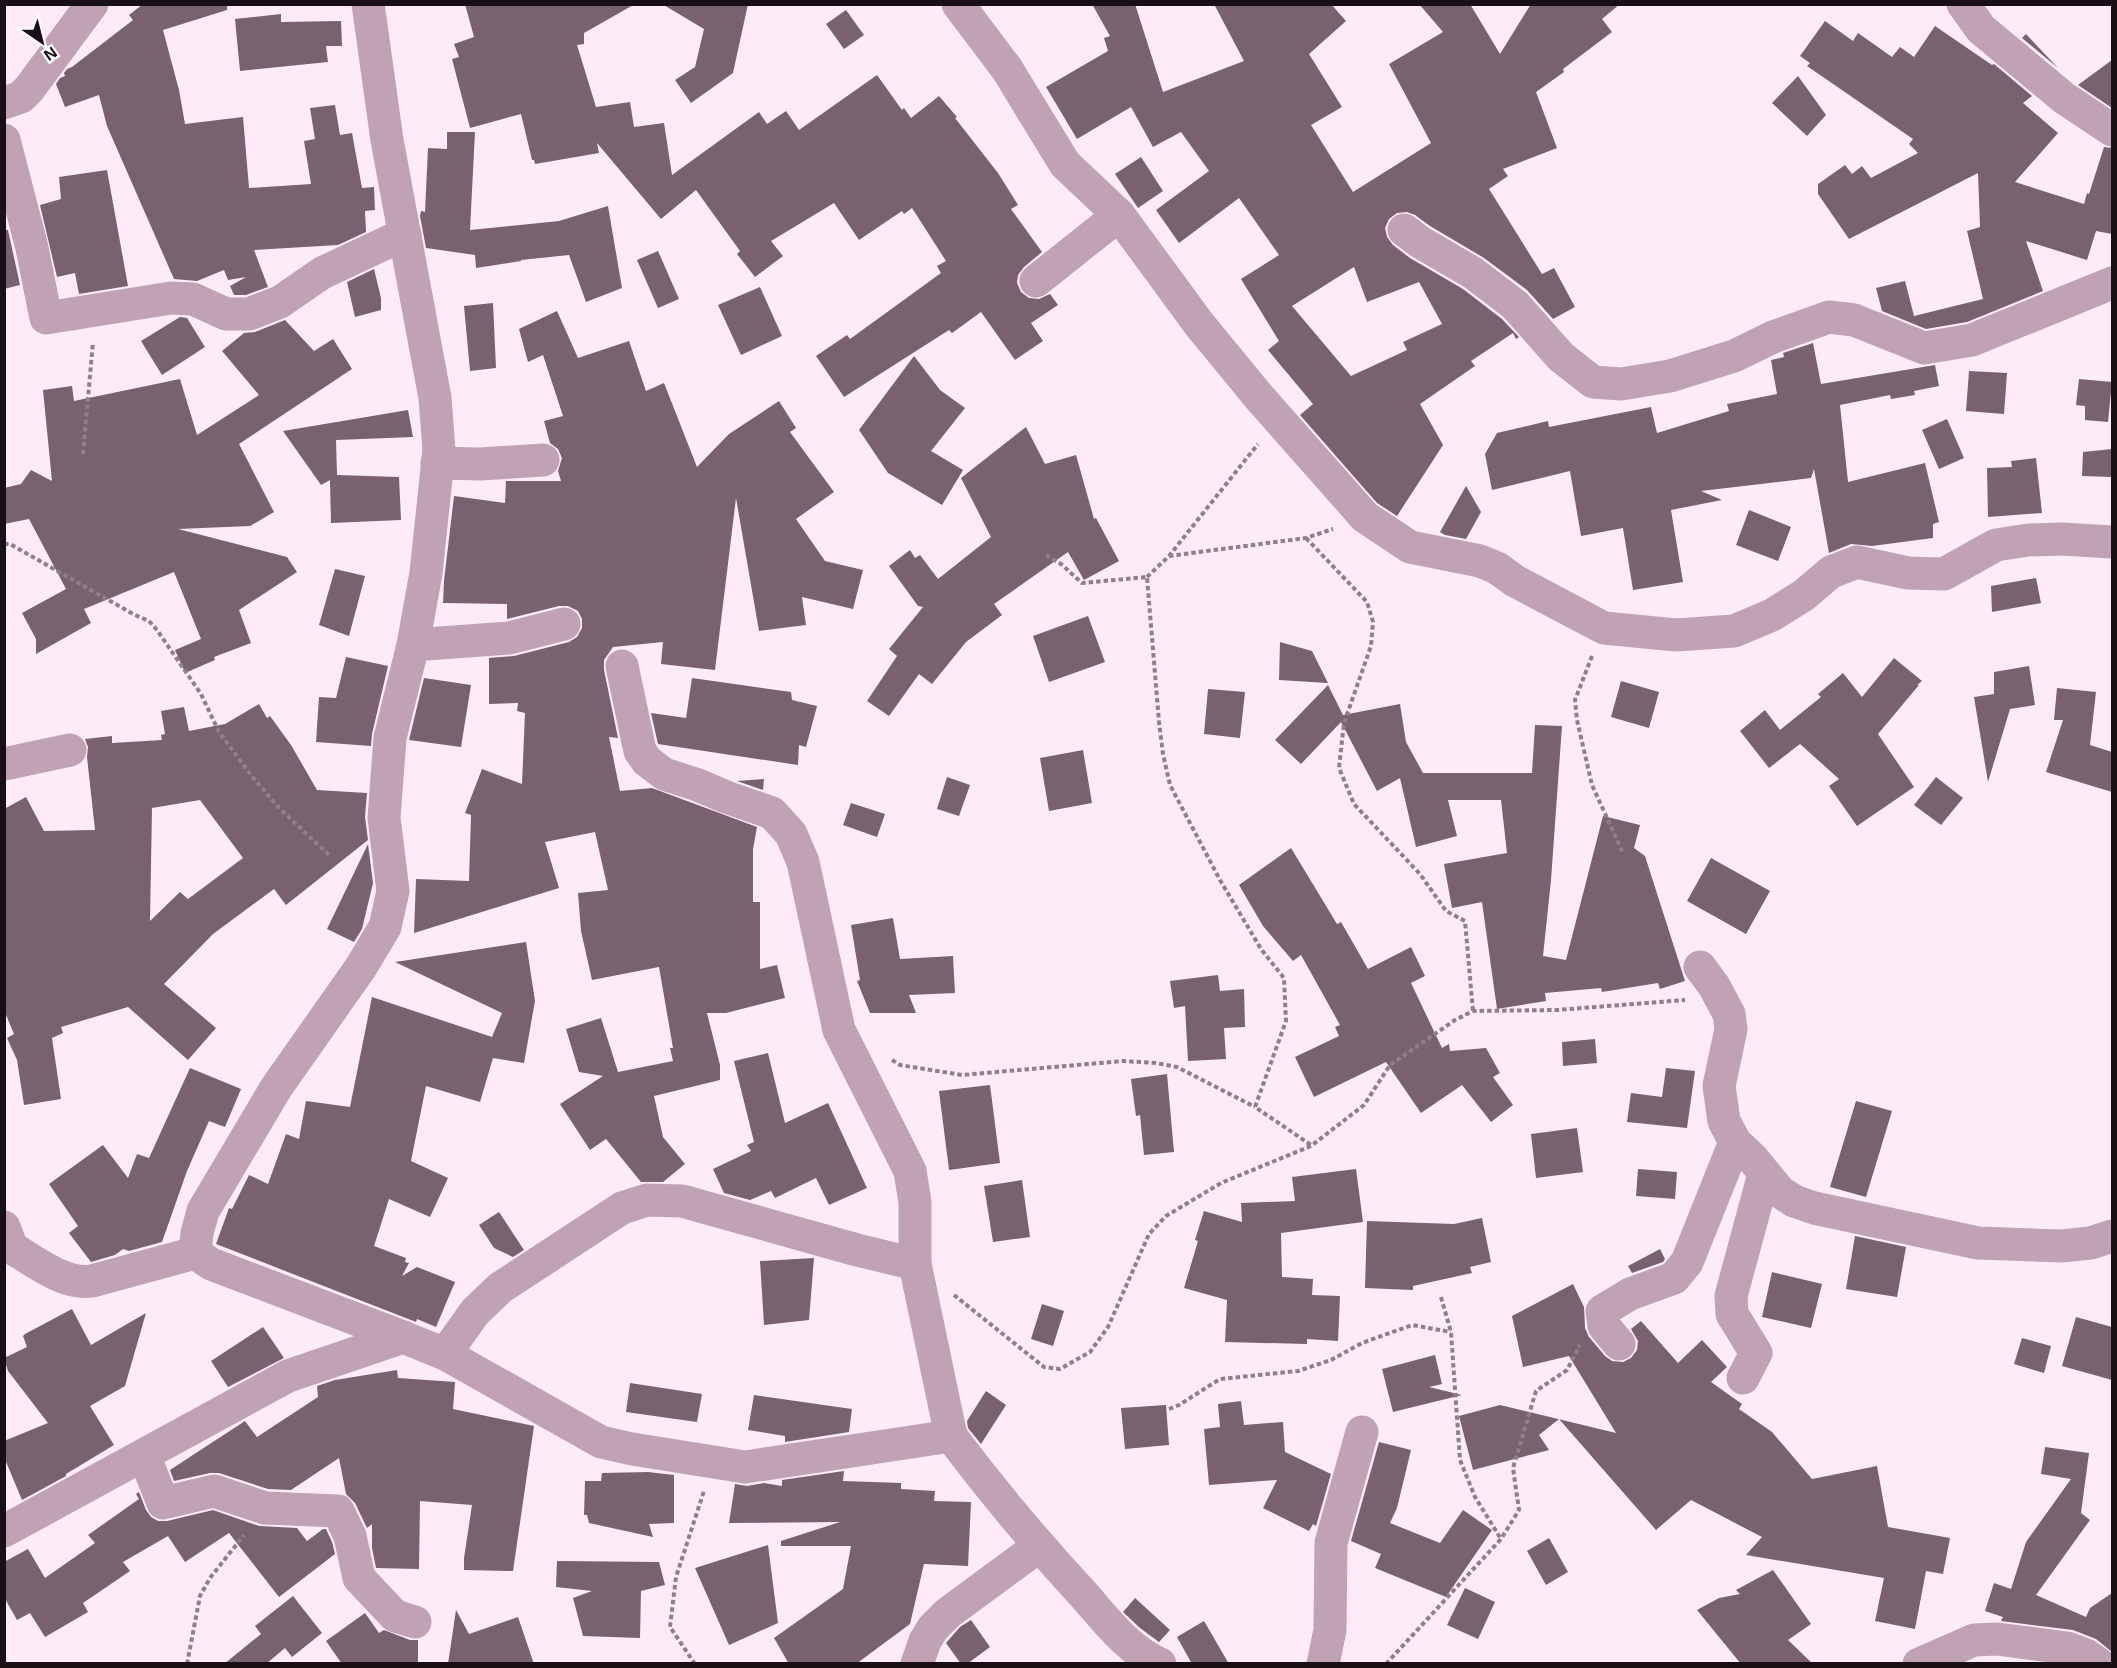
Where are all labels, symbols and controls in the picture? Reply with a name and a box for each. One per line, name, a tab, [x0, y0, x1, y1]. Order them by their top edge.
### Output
north arrow	[12, 12, 72, 72]
text: N	[41, 44, 60, 64]

